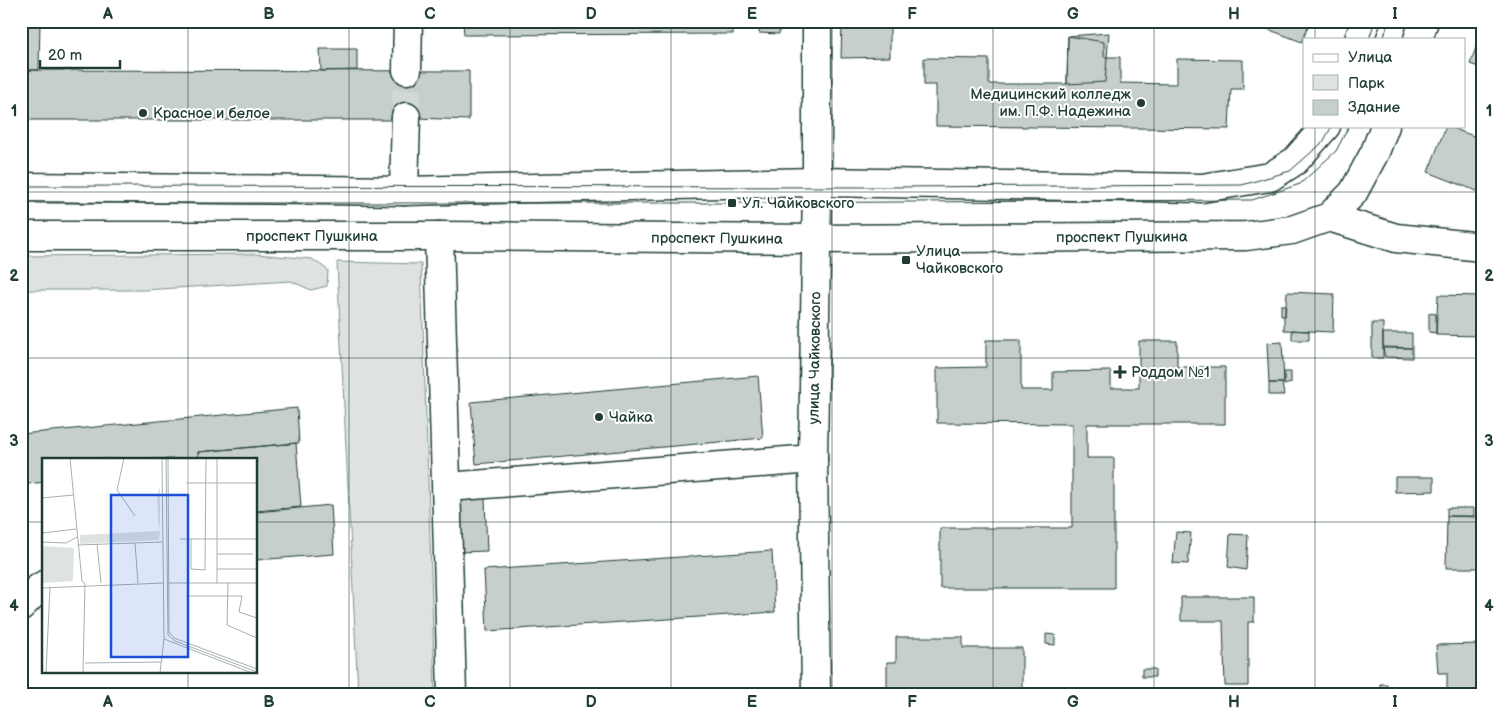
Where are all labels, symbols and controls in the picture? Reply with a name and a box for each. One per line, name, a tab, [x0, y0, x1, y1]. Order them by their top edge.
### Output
text: A	[102, 5, 113, 24]
text: B	[263, 5, 275, 24]
text: C	[424, 5, 436, 24]
text: D	[585, 5, 597, 24]
text: E	[747, 5, 757, 24]
text: F	[907, 5, 917, 24]
text: G	[1067, 5, 1079, 24]
text: H	[1228, 5, 1240, 24]
text: I	[1392, 5, 1398, 24]
scale bar	[40, 38, 120, 70]
legend	[1303, 38, 1466, 128]
text: 20 m	[48, 46, 82, 65]
text: Улица	[1348, 48, 1393, 67]
text: Парк	[1348, 74, 1385, 93]
place label: Медицинский колледж им. П.Ф. Надежина	[970, 85, 1132, 121]
marker: Медицинский колледж им. П.Ф. Надежина	[1135, 97, 1147, 109]
text: Здание	[1348, 98, 1400, 117]
text: 1	[11, 102, 17, 121]
text: 1	[1486, 102, 1492, 121]
place label: Красное и белое	[153, 104, 270, 123]
marker: Красное и белое	[137, 107, 149, 119]
place label: Ул. Чайковского	[742, 194, 855, 213]
marker: Ул. Чайковского	[726, 197, 738, 209]
street label: проспект Пушкина	[246, 227, 378, 246]
street label: проспект Пушкина	[1056, 227, 1188, 247]
street label: проспект Пушкина	[651, 228, 783, 248]
place label: Улица Чайковского	[916, 242, 1003, 278]
marker: Улица Чайковского	[900, 254, 912, 266]
text: 2	[9, 267, 19, 286]
text: 2	[1484, 267, 1494, 286]
street label: улица Чайковского	[804, 291, 825, 425]
place label: Роддом №1	[1131, 363, 1210, 382]
marker: Роддом №1	[1113, 365, 1127, 379]
place label: Чайка	[609, 408, 653, 427]
marker: Чайка	[593, 411, 605, 423]
text: 3	[9, 432, 19, 451]
text: 3	[1484, 432, 1494, 451]
inset map	[42, 458, 258, 672]
text: 4	[9, 597, 19, 616]
text: 4	[1484, 597, 1494, 616]
text: A	[102, 693, 113, 712]
text: B	[263, 693, 275, 712]
text: C	[424, 693, 436, 712]
text: D	[585, 693, 597, 712]
text: E	[747, 693, 757, 712]
text: F	[907, 693, 917, 712]
text: G	[1067, 693, 1079, 712]
text: H	[1228, 693, 1240, 712]
text: I	[1392, 693, 1398, 712]

